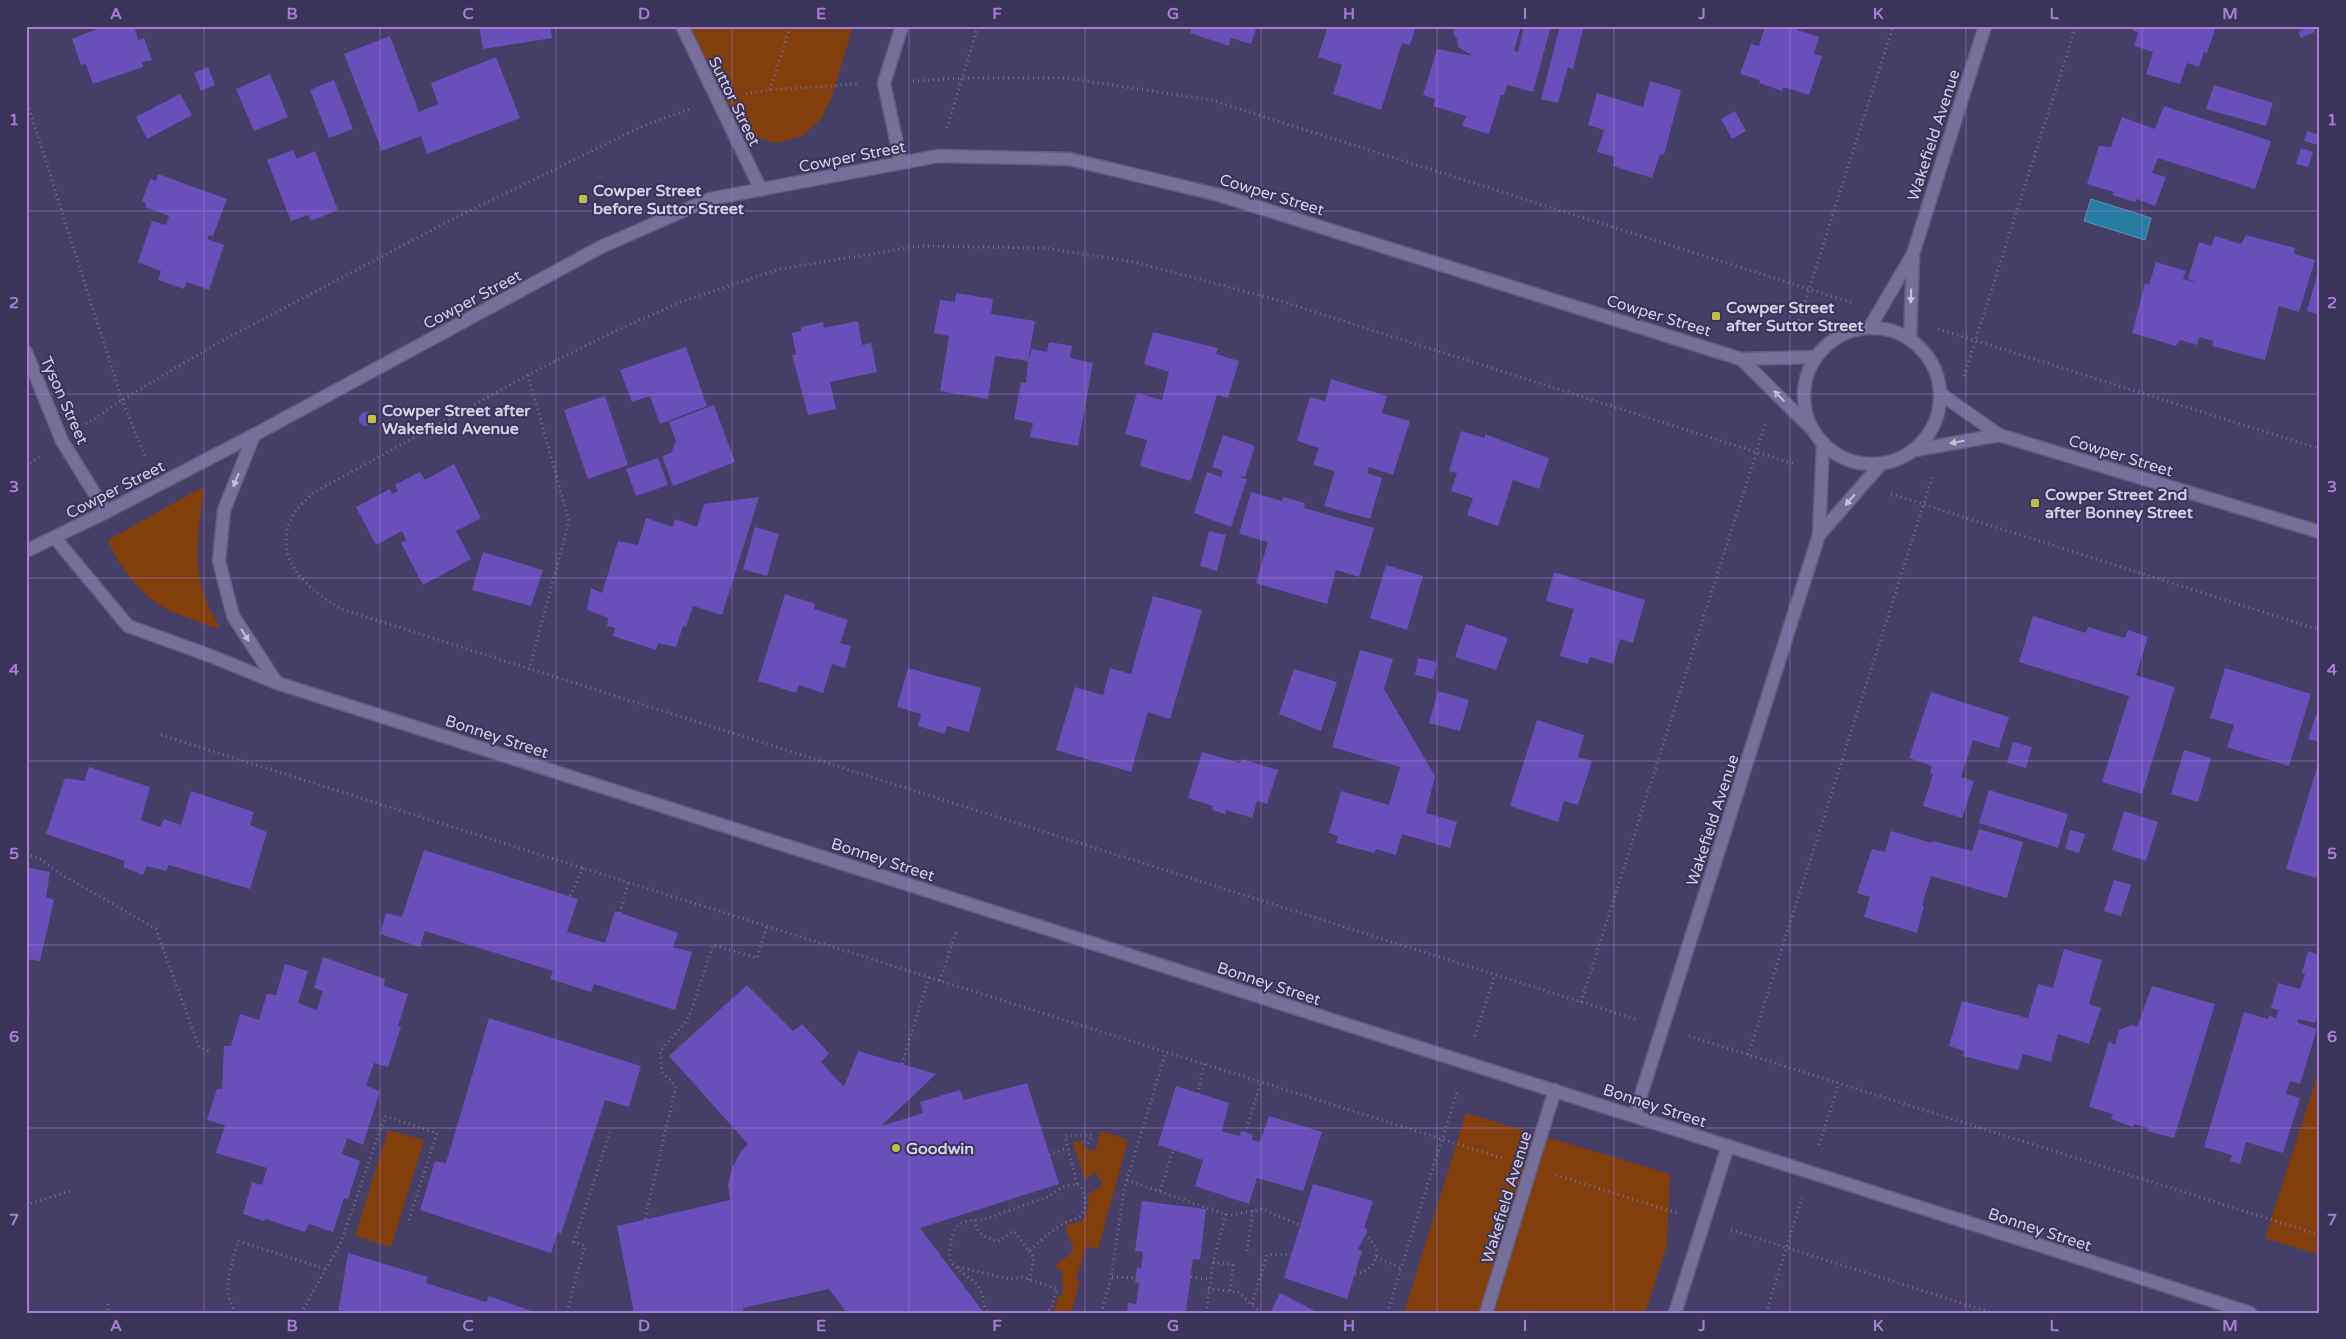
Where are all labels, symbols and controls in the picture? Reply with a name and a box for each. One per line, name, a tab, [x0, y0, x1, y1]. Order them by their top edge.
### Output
text: A	[110, 4, 122, 24]
text: B	[286, 4, 298, 24]
text: C	[462, 4, 474, 24]
text: D	[638, 4, 650, 24]
text: E	[816, 4, 826, 24]
text: F	[992, 4, 1002, 24]
text: G	[1167, 4, 1179, 24]
text: H	[1343, 4, 1355, 24]
text: I	[1523, 4, 1527, 24]
text: J	[1697, 4, 1706, 24]
text: K	[1873, 4, 1884, 24]
text: L	[2049, 4, 2059, 24]
text: M	[2222, 4, 2238, 24]
street label: Suttor Street	[704, 53, 764, 150]
street label: Wakefield Avenue	[1903, 67, 1965, 204]
text: 1	[9, 110, 19, 130]
text: 1	[2327, 110, 2337, 130]
street label: Cowper Street	[797, 137, 907, 177]
street label: Cowper Street	[1217, 170, 1326, 220]
place label: Cowper Street before Suttor Street	[593, 181, 745, 219]
marker: Cowper Street before Suttor Street	[577, 193, 589, 205]
street label: Cowper Street	[420, 266, 525, 334]
one-way arrow	[1907, 289, 1915, 305]
street label: Cowper Street	[1604, 291, 1713, 341]
text: 2	[9, 293, 19, 313]
text: 2	[2327, 293, 2337, 313]
place label: Cowper Street after Suttor Street	[1726, 298, 1864, 336]
marker: Cowper Street after Suttor Street	[1710, 310, 1722, 322]
street label: Tyson Street	[36, 353, 92, 448]
one-way arrow	[1773, 390, 1785, 402]
place label: Cowper Street after Wakefield Avenue	[382, 401, 531, 439]
marker: Cowper Street after Wakefield Avenue	[366, 413, 378, 425]
street label: Cowper Street	[2066, 431, 2175, 481]
one-way arrow	[1948, 439, 1964, 447]
street label: Cowper Street	[63, 456, 168, 523]
one-way arrow	[232, 473, 240, 488]
text: 3	[9, 477, 19, 497]
text: 3	[2327, 477, 2337, 497]
place label: Cowper Street 2nd after Bonney Street	[2045, 485, 2194, 523]
one-way arrow	[1844, 493, 1856, 505]
marker: Cowper Street 2nd after Bonney Street	[2029, 497, 2041, 509]
one-way arrow	[241, 628, 250, 641]
text: 4	[9, 660, 19, 680]
text: 4	[2327, 660, 2337, 680]
street label: Bonney Street	[442, 711, 551, 763]
street label: Wakefield Avenue	[1682, 752, 1744, 889]
street label: Bonney Street	[828, 834, 937, 886]
text: 5	[9, 844, 19, 864]
text: 5	[2327, 844, 2337, 864]
street label: Bonney Street	[1214, 958, 1323, 1010]
text: 6	[9, 1027, 19, 1047]
text: 6	[2327, 1027, 2337, 1047]
street label: Bonney Street	[1600, 1080, 1709, 1132]
street label: Wakefield Avenue	[1477, 1129, 1537, 1266]
place label: Goodwin	[906, 1139, 974, 1159]
marker: Goodwin	[890, 1142, 902, 1154]
street label: Bonney Street	[1985, 1204, 2094, 1256]
text: 7	[9, 1210, 19, 1230]
text: 7	[2327, 1210, 2337, 1230]
text: A	[110, 1316, 122, 1336]
text: B	[286, 1316, 298, 1336]
text: C	[462, 1316, 474, 1336]
text: D	[638, 1316, 650, 1336]
text: E	[816, 1316, 826, 1336]
text: F	[992, 1316, 1002, 1336]
text: G	[1167, 1316, 1179, 1336]
text: H	[1343, 1316, 1355, 1336]
text: I	[1523, 1316, 1527, 1336]
text: J	[1697, 1316, 1706, 1336]
text: K	[1873, 1316, 1884, 1336]
text: L	[2049, 1316, 2059, 1336]
text: M	[2222, 1316, 2238, 1336]

